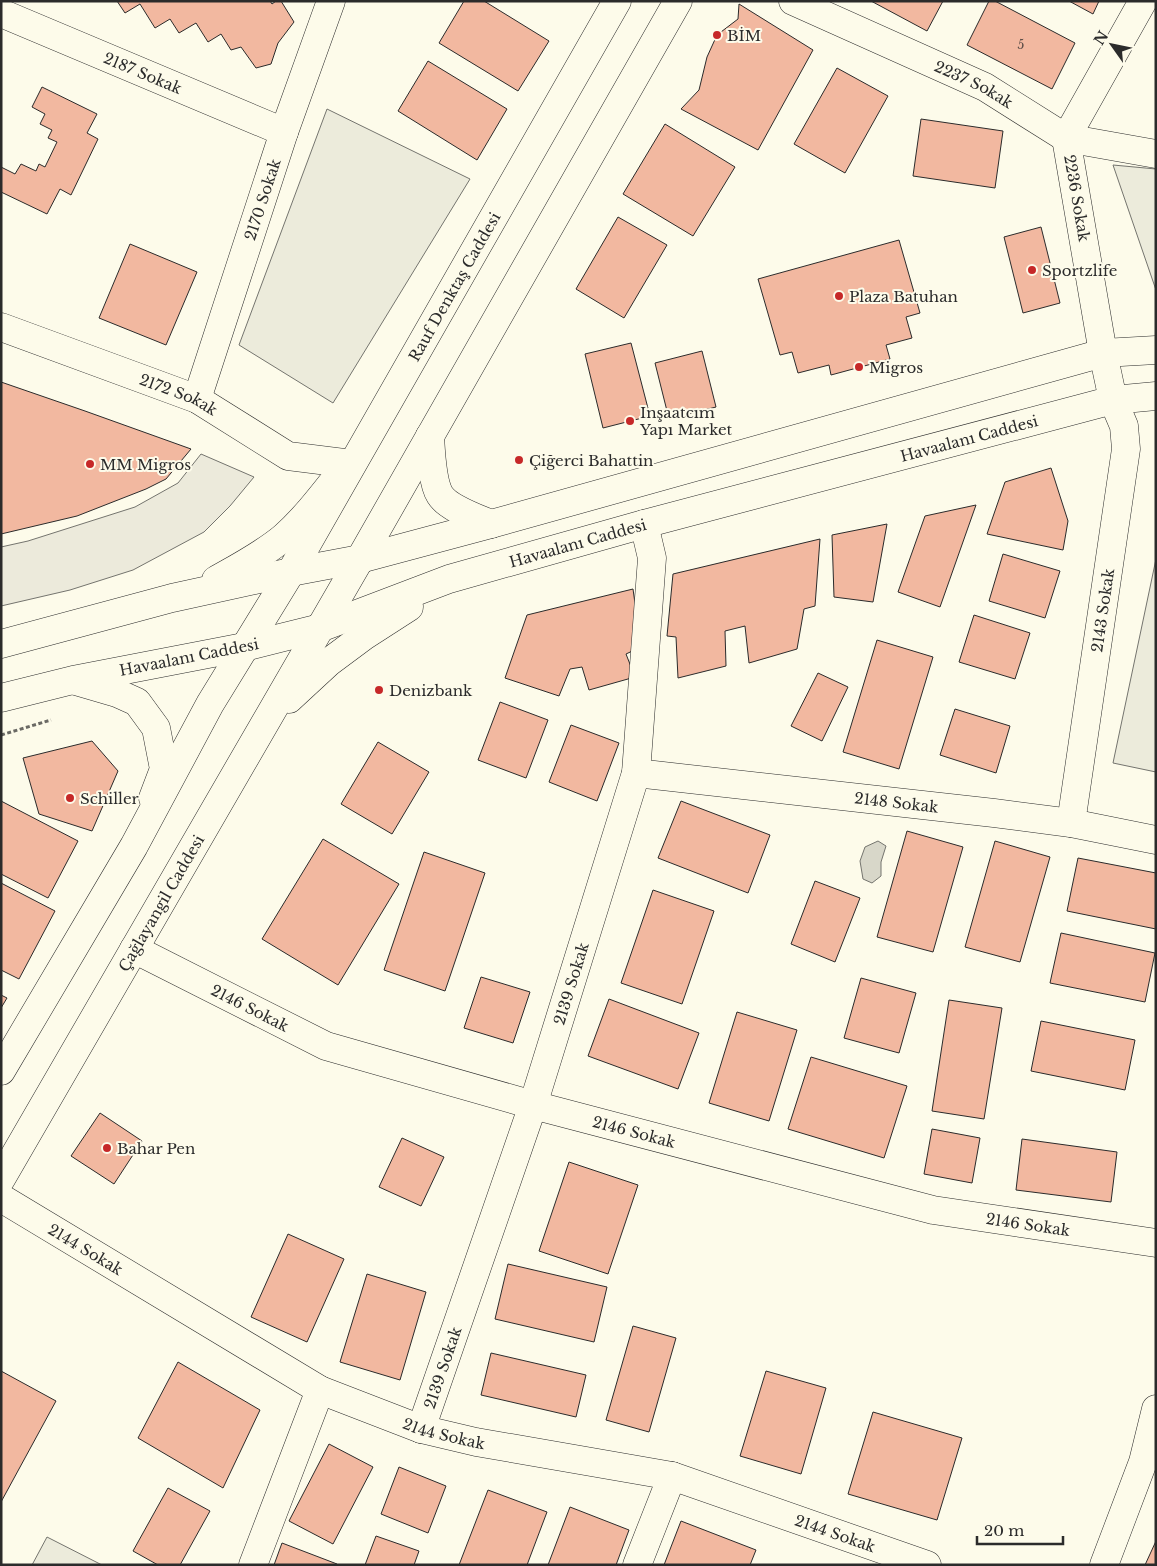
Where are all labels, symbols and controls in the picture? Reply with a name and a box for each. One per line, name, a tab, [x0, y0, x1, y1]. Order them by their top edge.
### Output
north arrow	[1087, 20, 1137, 70]
place label: BİM	[727, 26, 761, 45]
text: N	[1090, 27, 1112, 48]
marker: BİM	[711, 29, 723, 41]
house number: 5	[1018, 37, 1025, 52]
street label: 2187 Sokak	[101, 48, 186, 98]
street label: 2237 Sokak	[932, 56, 1017, 112]
street label: 2236 Sokak	[1060, 153, 1094, 244]
street label: 2170 Sokak	[240, 155, 284, 243]
street label: Rauf Denktaş Caddesi	[404, 209, 504, 364]
place label: Sportzlife	[1042, 261, 1117, 280]
marker: Sportzlife	[1026, 264, 1038, 276]
place label: Plaza Batuhan	[849, 287, 958, 306]
marker: Plaza Batuhan	[833, 290, 845, 302]
place label: Migros	[869, 358, 923, 377]
marker: Migros	[853, 361, 865, 373]
street label: 2172 Sokak	[137, 369, 222, 420]
place label: Inşaatcım Yapı Market	[639, 403, 733, 439]
street label: Havaalanı Caddesi	[898, 411, 1040, 465]
marker: Inşaatcım Yapı Market	[624, 415, 636, 427]
place label: Çiğerci Bahattin	[529, 451, 653, 470]
marker: Çiğerci Bahattin	[513, 454, 525, 466]
place label: MM Migros	[100, 455, 191, 474]
marker: MM Migros	[84, 458, 96, 470]
street label: Havaalanı Caddesi	[507, 514, 648, 571]
street label: 2143 Sokak	[1087, 566, 1118, 654]
street label: Havaalanı Caddesi	[118, 634, 260, 680]
place label: Denizbank	[389, 681, 473, 700]
marker: Denizbank	[373, 684, 385, 696]
street label: 2148 Sokak	[853, 788, 940, 816]
place label: Schiller	[80, 789, 139, 808]
marker: Schiller	[64, 792, 76, 804]
street label: Çağlayangil Caddesi	[114, 831, 208, 975]
street label: 2139 Sokak	[549, 939, 593, 1027]
street label: 2146 Sokak	[208, 980, 293, 1036]
street label: 2146 Sokak	[591, 1112, 678, 1152]
place label: Bahar Pen	[117, 1139, 195, 1158]
marker: Bahar Pen	[101, 1142, 113, 1154]
street label: 2146 Sokak	[985, 1208, 1072, 1240]
street label: 2144 Sokak	[45, 1219, 127, 1279]
street label: 2139 Sokak	[419, 1323, 465, 1411]
street label: 2144 Sokak	[400, 1413, 487, 1453]
street label: 2144 Sokak	[792, 1510, 879, 1556]
scale bar	[977, 1514, 1063, 1546]
text: 20 m	[984, 1521, 1024, 1540]

